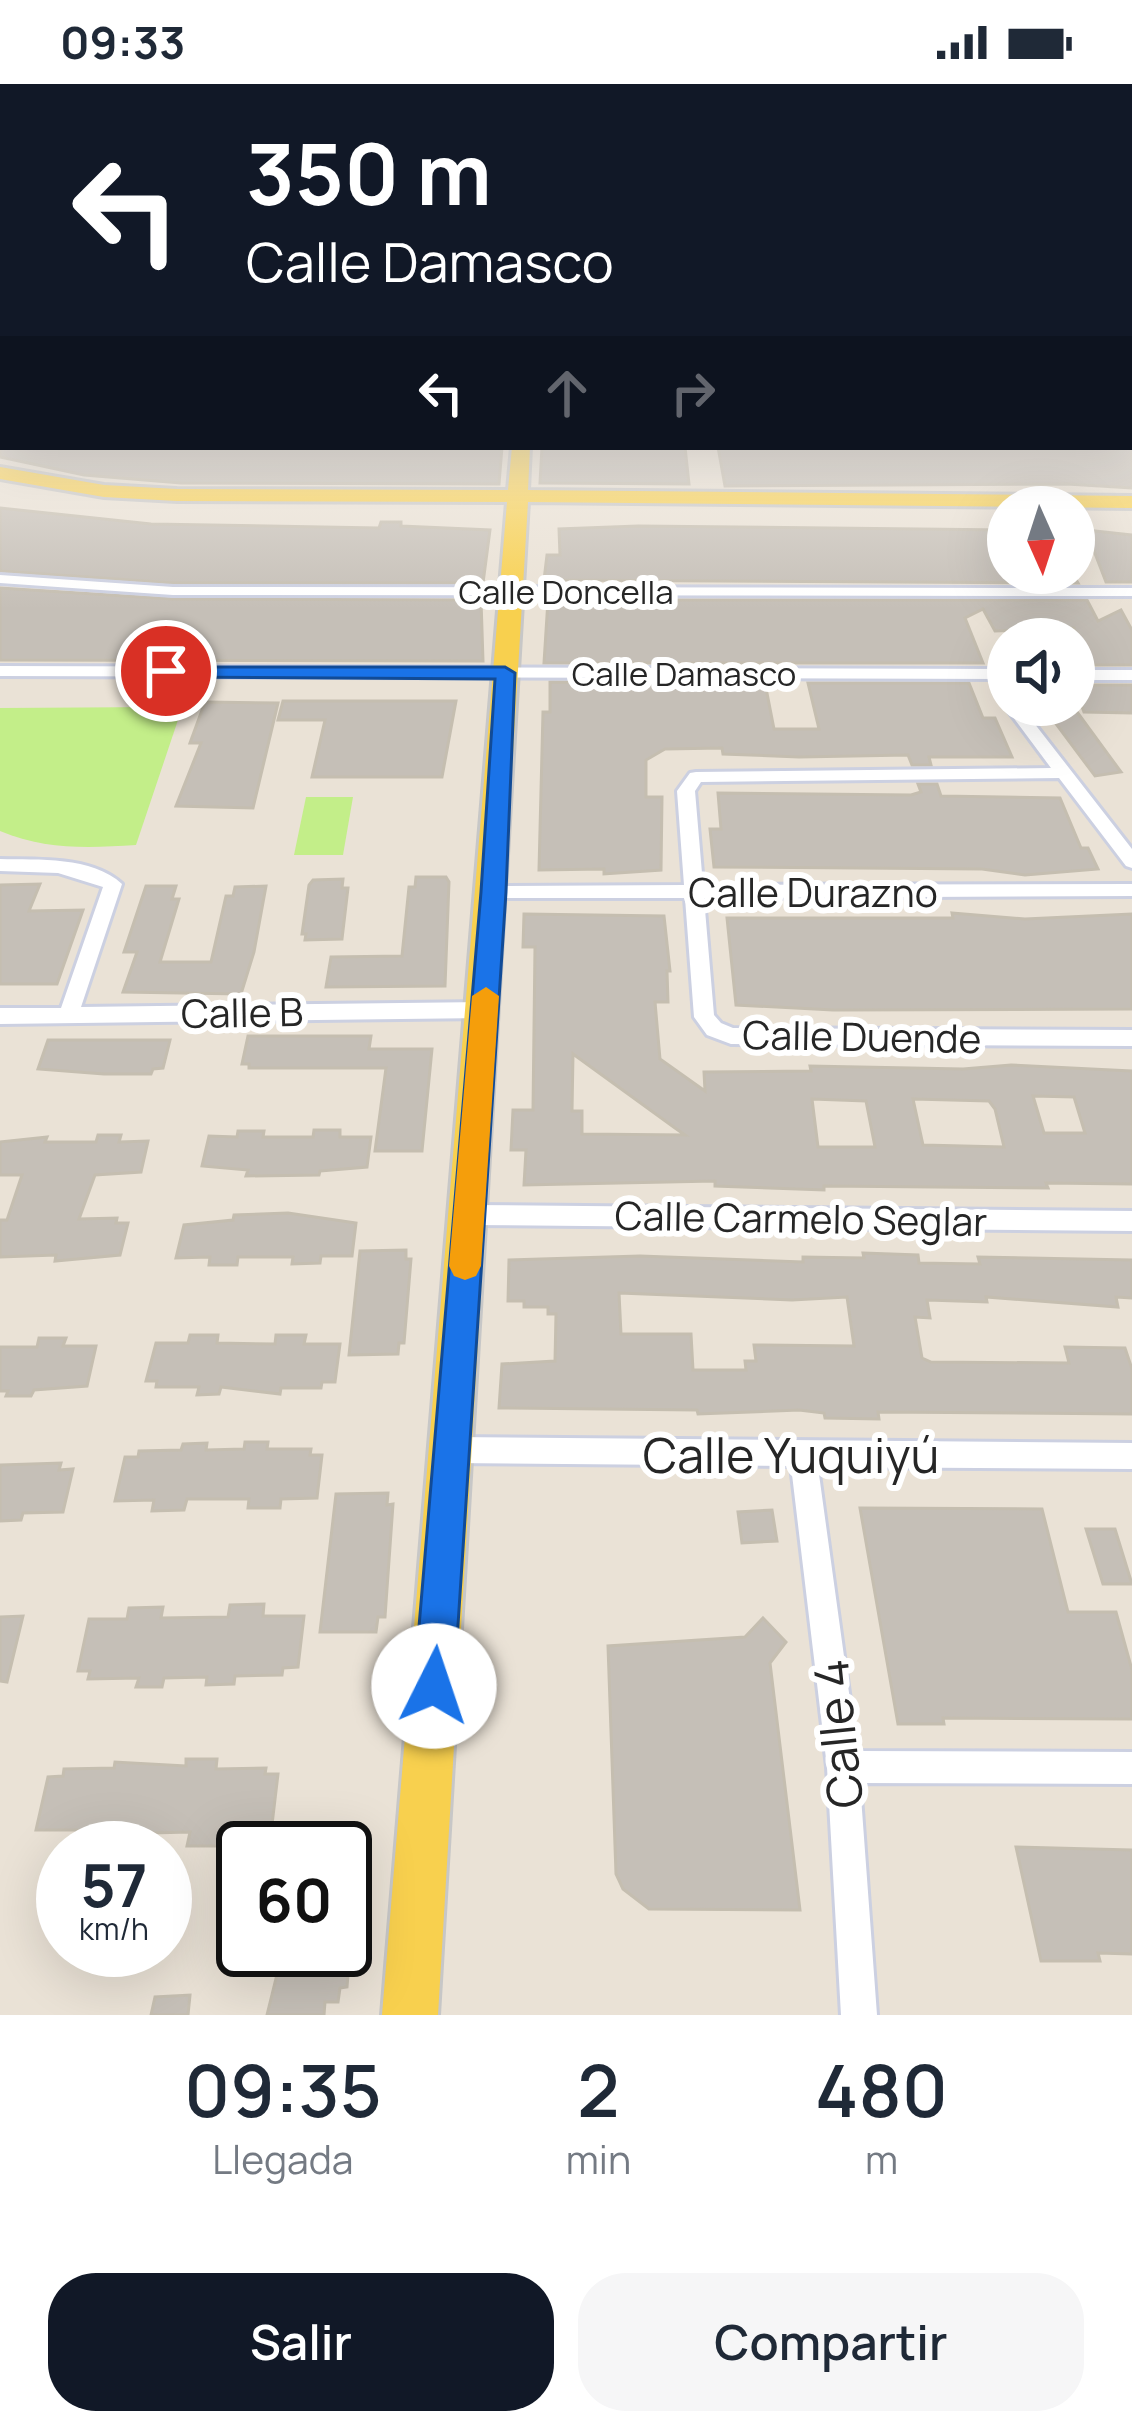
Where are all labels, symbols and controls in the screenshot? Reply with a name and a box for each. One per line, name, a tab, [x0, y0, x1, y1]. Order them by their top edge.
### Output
text: 09:33	[60, 11, 185, 73]
text: 350 m	[246, 115, 492, 230]
icon: left	[48, 132, 204, 288]
text: Calle Damasco	[246, 224, 614, 298]
icon: left	[408, 360, 474, 426]
icon: ahead	[534, 360, 600, 426]
icon: right	[660, 360, 726, 426]
north arrow	[987, 486, 1095, 594]
map controls	[987, 486, 1095, 726]
street label: Calle Doncella	[458, 569, 674, 614]
button: sound	[987, 618, 1095, 726]
pin	[115, 620, 217, 722]
icon: arrive	[133, 638, 199, 704]
street label: Calle Damasco	[572, 651, 796, 696]
street label: Calle Durazno	[688, 865, 938, 919]
street label: Calle B	[180, 984, 304, 1040]
street label: Calle Duende	[742, 1007, 982, 1065]
street label: Calle Carmelo Seglar	[614, 1188, 988, 1248]
street label: Calle Yuquiyú	[643, 1422, 939, 1487]
position arrow	[371, 1623, 497, 1749]
street label: Calle 4	[797, 1656, 877, 1812]
speed limit sign: 60	[216, 1821, 372, 1977]
text: 57	[80, 1843, 148, 1925]
text: km/h	[79, 1908, 149, 1949]
text: 09:35	[184, 2040, 382, 2139]
text: 2	[577, 2040, 620, 2139]
text: 480	[815, 2040, 948, 2139]
text: Llegada	[212, 2132, 354, 2186]
text: min	[566, 2132, 631, 2186]
text: m	[865, 2132, 898, 2186]
button: Salir	[48, 2273, 554, 2411]
button: Compartir	[578, 2273, 1084, 2411]

